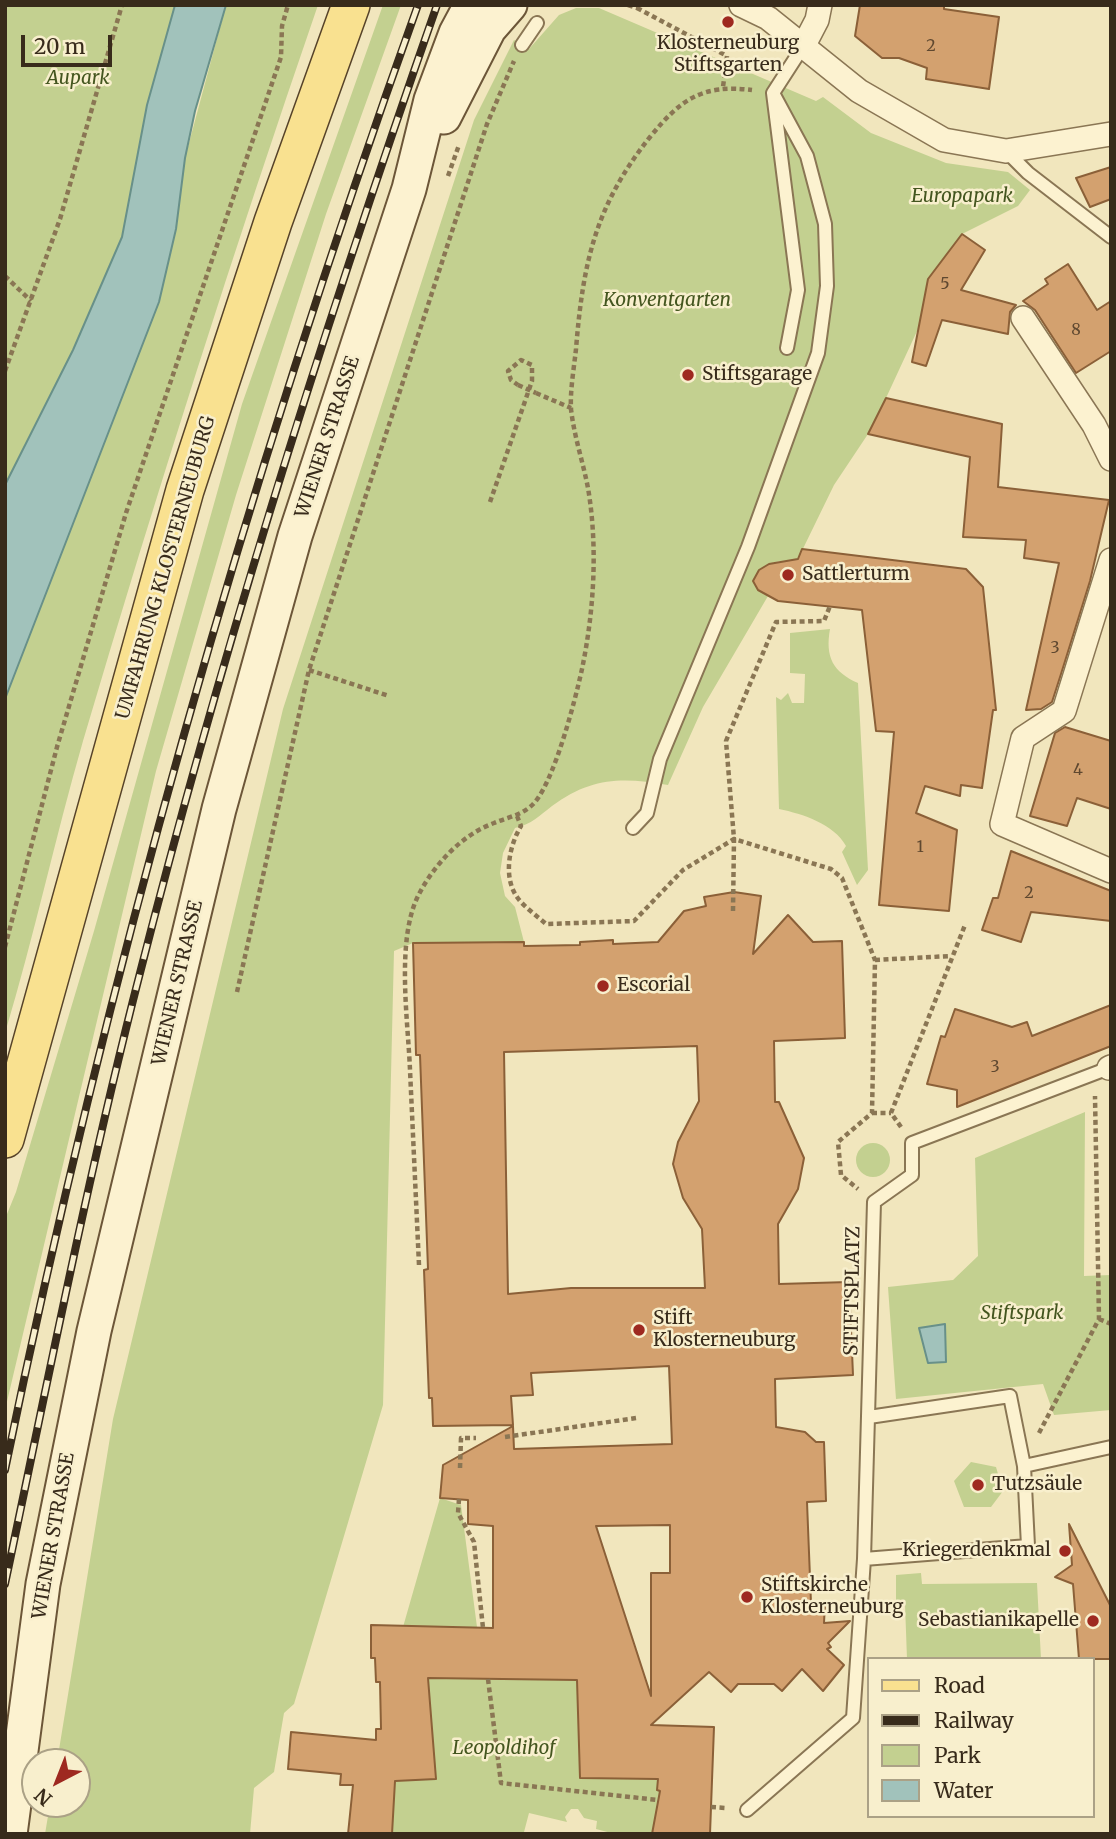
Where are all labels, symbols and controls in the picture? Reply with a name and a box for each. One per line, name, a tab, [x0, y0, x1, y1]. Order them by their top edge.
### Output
marker: Klosterneuburg Stiftsgarten	[720, 14, 736, 30]
scale bar	[24, 21, 116, 65]
text: 20 m	[34, 33, 85, 60]
place label: Klosterneuburg Stiftsgarten	[657, 33, 799, 77]
house number: 2	[926, 36, 936, 56]
park label: Aupark	[46, 68, 110, 90]
park label: Europapark	[911, 186, 1013, 208]
house number: 5	[940, 274, 950, 294]
park label: Konventgarten	[603, 290, 731, 312]
house number: 8	[1071, 320, 1081, 340]
street label: WIENER STRASSE	[291, 353, 365, 521]
place label: Stiftsgarage	[702, 364, 812, 386]
marker: Stiftsgarage	[680, 367, 696, 383]
street label: UMFAHRUNG KLOSTERNEUBURG	[112, 414, 220, 722]
place label: Sattlerturm	[802, 564, 910, 586]
marker: Sattlerturm	[780, 567, 796, 583]
house number: 3	[1050, 638, 1060, 658]
house number: 4	[1073, 760, 1083, 780]
house number: 1	[916, 837, 924, 857]
house number: 2	[1024, 883, 1034, 903]
street label: WIENER STRASSE	[148, 898, 208, 1068]
place label: Escorial	[617, 975, 690, 997]
marker: Escorial	[595, 978, 611, 994]
house number: 3	[990, 1057, 1000, 1077]
street label: STIFTSPLATZ	[840, 1226, 866, 1356]
park label: Stiftspark	[981, 1303, 1063, 1325]
place label: Stift Klosterneuburg	[653, 1308, 796, 1352]
marker: Stift Klosterneuburg	[631, 1322, 647, 1338]
street label: WIENER STRASSE	[28, 1451, 80, 1621]
place label: Tutzsäule	[992, 1474, 1082, 1496]
marker: Tutzsäule	[970, 1477, 986, 1493]
place label: Kriegerdenkmal	[902, 1540, 1051, 1562]
marker: Kriegerdenkmal	[1057, 1543, 1073, 1559]
place label: Stiftskirche Klosterneuburg	[761, 1575, 904, 1619]
marker: Stiftskirche Klosterneuburg	[739, 1589, 755, 1605]
place label: Sebastianikapelle	[918, 1610, 1079, 1632]
marker: Sebastianikapelle	[1085, 1613, 1101, 1629]
legend	[867, 1657, 1095, 1818]
text: Road	[934, 1672, 985, 1699]
text: Railway	[934, 1707, 1014, 1734]
park label: Leopoldihof	[452, 1738, 556, 1760]
text: Park	[934, 1742, 981, 1769]
north arrow	[21, 1748, 91, 1818]
text: Water	[934, 1777, 993, 1804]
text: N	[30, 1783, 57, 1811]

